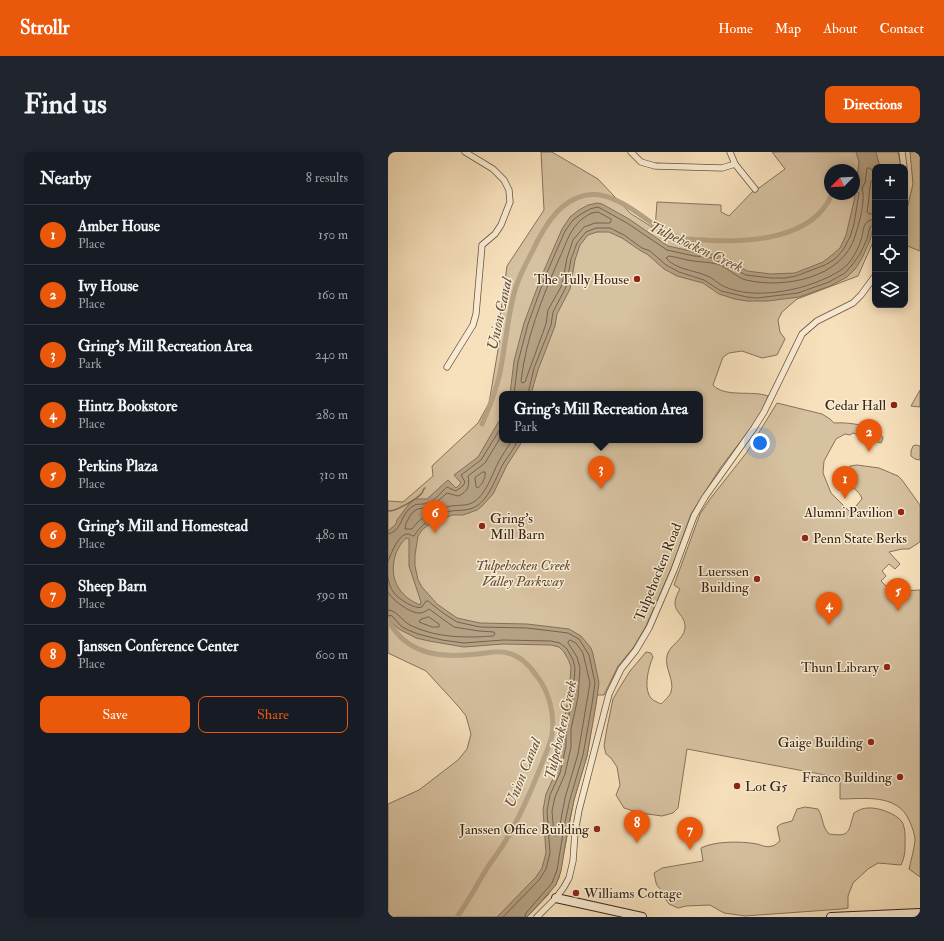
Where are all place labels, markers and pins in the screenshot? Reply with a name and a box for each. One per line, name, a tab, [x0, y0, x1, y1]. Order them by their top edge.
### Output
place label: The Tully House	[534, 271, 629, 289]
marker: The Tully House	[632, 274, 642, 284]
place label: Cedar Hall	[825, 397, 886, 414]
marker: Cedar Hall	[889, 400, 899, 410]
pin: 2	[856, 419, 882, 452]
pin: 3	[588, 456, 614, 489]
pin: 1	[832, 466, 858, 499]
pin: 6	[422, 500, 448, 533]
place label: Alumni Pavilion	[803, 504, 893, 521]
marker: Alumni Pavilion	[896, 507, 906, 517]
place label: Gring's Mill Barn	[490, 510, 545, 543]
marker: Gring's Mill Barn	[477, 521, 487, 531]
place label: Penn State Berks	[813, 530, 907, 547]
marker: Penn State Berks	[800, 533, 810, 543]
place label: Luerssen Building	[698, 563, 750, 596]
marker: Luerssen Building	[752, 574, 762, 584]
pin: 5	[885, 578, 911, 611]
pin: 4	[816, 592, 842, 625]
place label: Thun Library	[801, 659, 880, 677]
marker: Thun Library	[882, 662, 892, 672]
place label: Gaige Building	[778, 734, 864, 751]
marker: Gaige Building	[866, 737, 876, 747]
place label: Franco Building	[802, 769, 893, 786]
marker: Franco Building	[895, 772, 905, 782]
place label: Lot G5	[745, 778, 788, 795]
marker: Lot G5	[732, 781, 742, 791]
pin: 8	[624, 810, 650, 843]
pin: 7	[677, 817, 703, 850]
place label: Janssen Office Building	[459, 821, 590, 838]
marker: Janssen Office Building	[592, 824, 602, 834]
place label: Williams Cottage	[583, 885, 682, 902]
marker: Williams Cottage	[571, 888, 581, 898]

